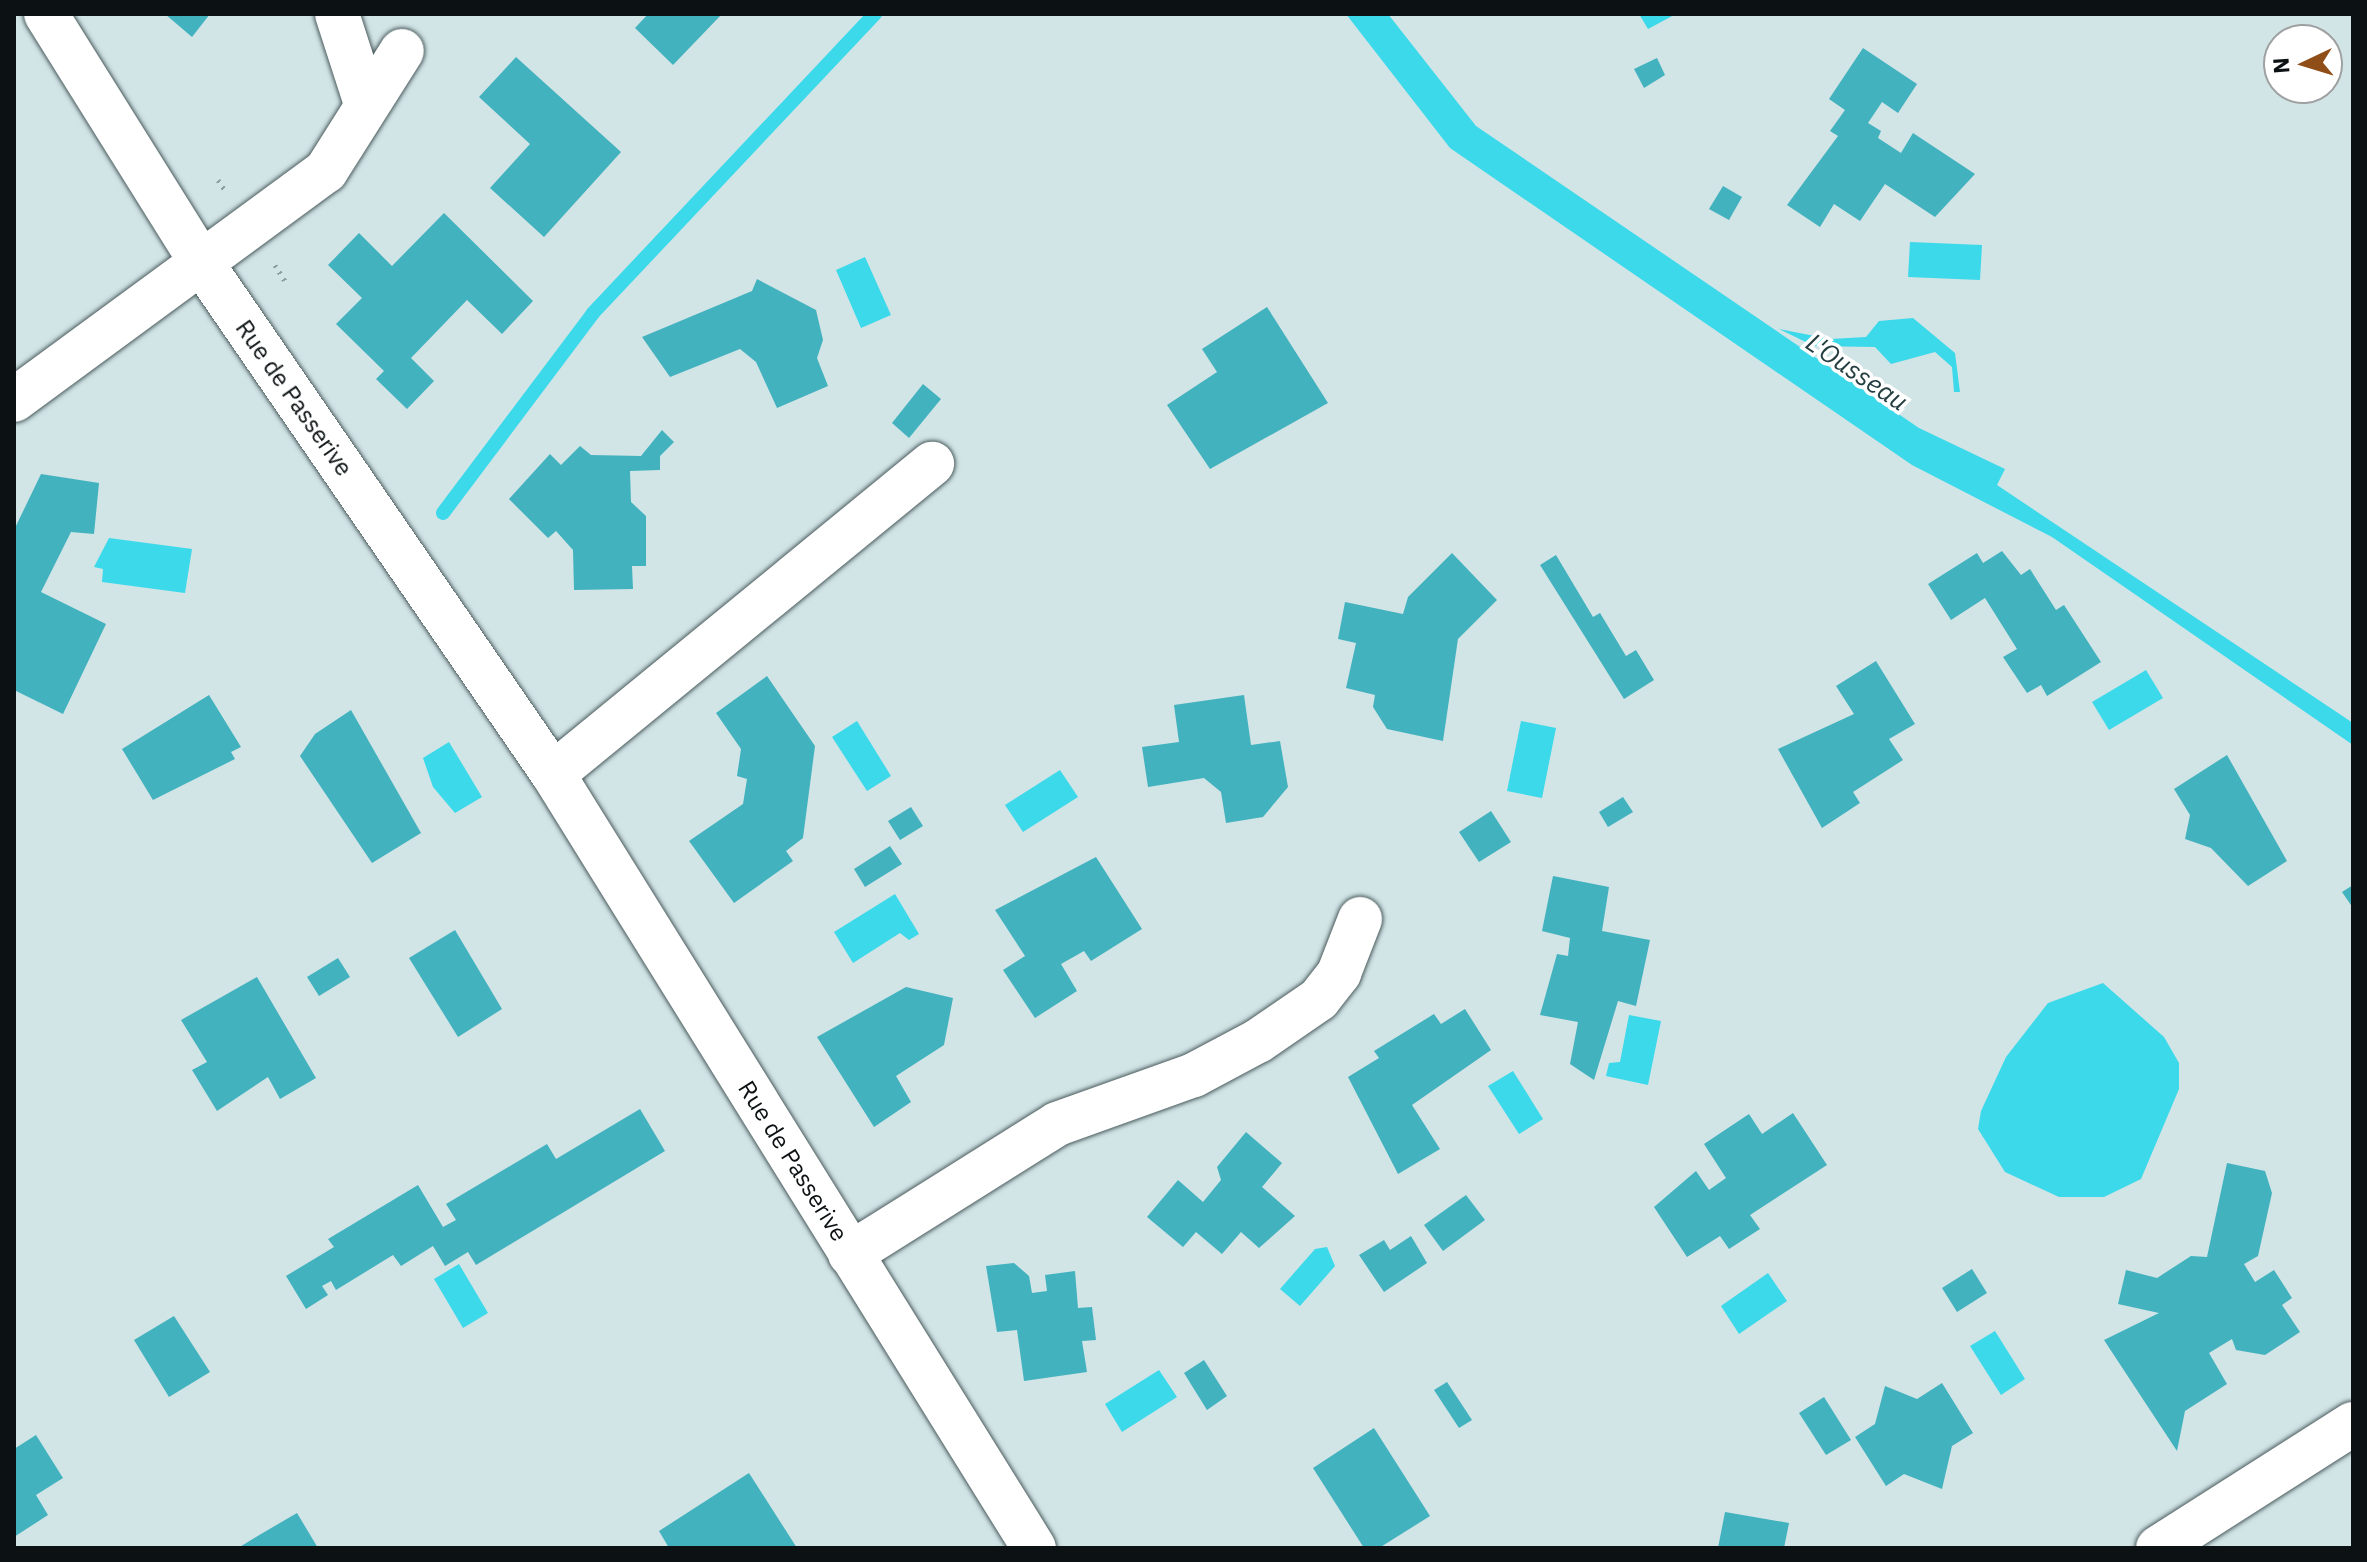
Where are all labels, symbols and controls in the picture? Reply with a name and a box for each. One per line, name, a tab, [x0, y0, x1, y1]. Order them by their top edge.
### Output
north arrow	[2263, 24, 2343, 104]
text: N	[2266, 57, 2296, 75]
street label: Rue de Passerive	[230, 314, 358, 482]
water label: L'Ousseau	[1800, 327, 1914, 417]
street label: Rue de Passerive	[732, 1075, 854, 1247]

